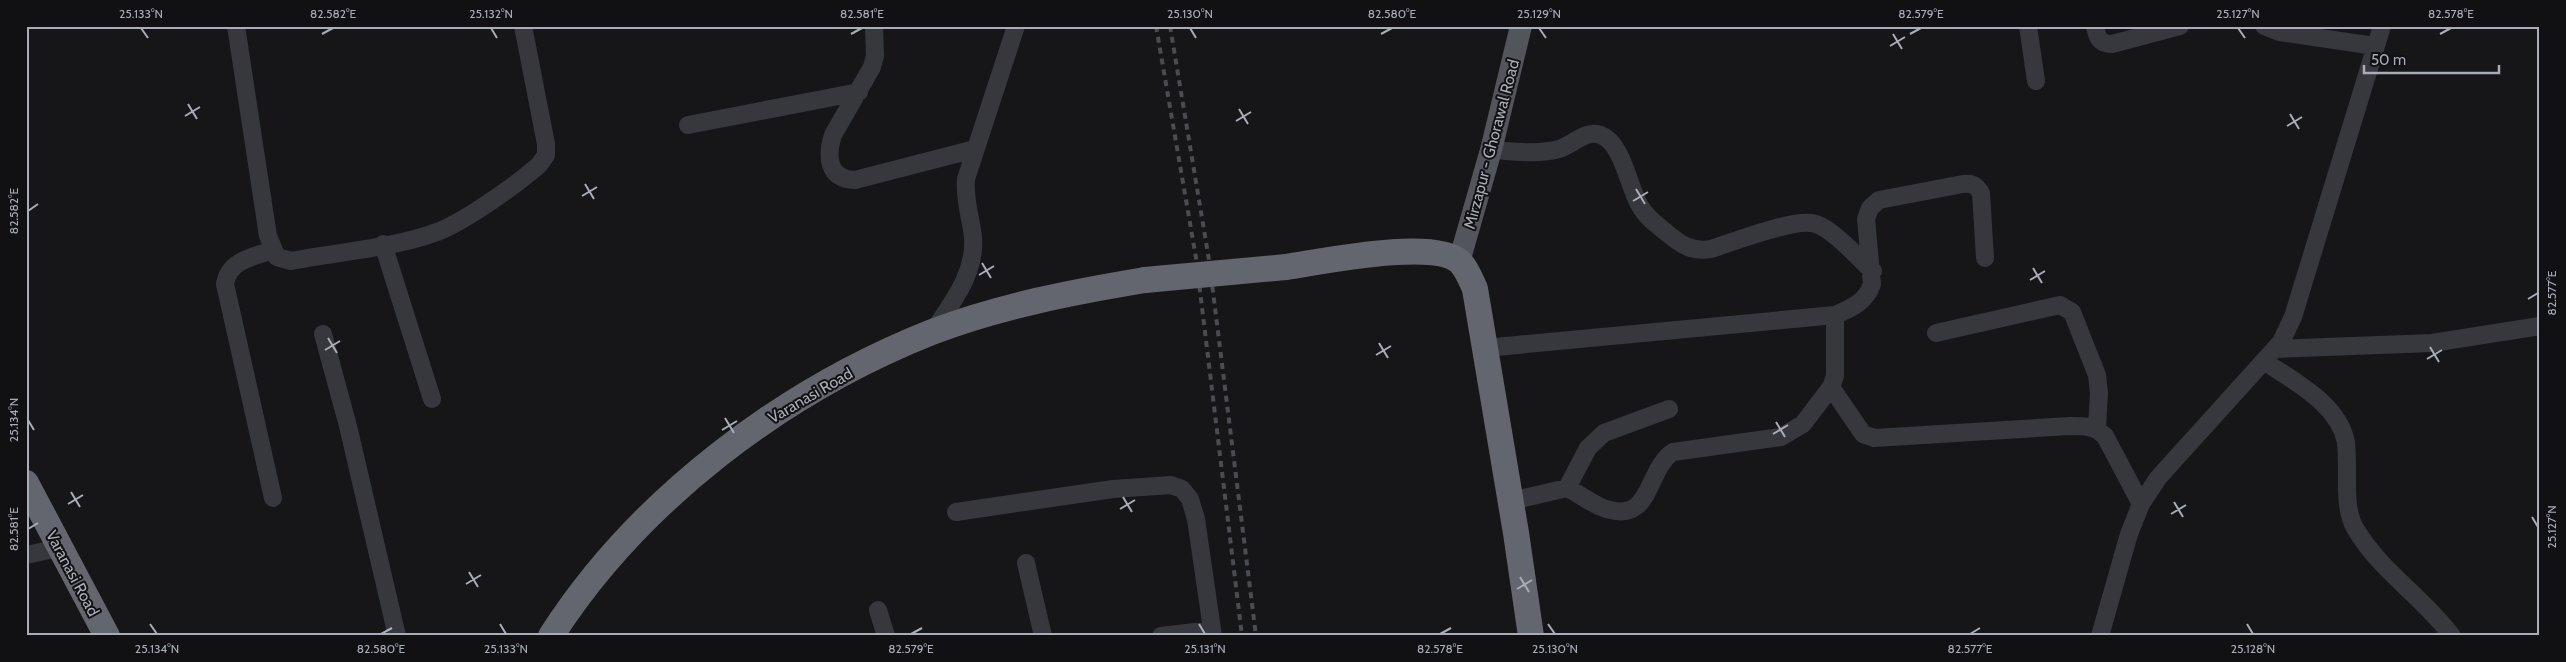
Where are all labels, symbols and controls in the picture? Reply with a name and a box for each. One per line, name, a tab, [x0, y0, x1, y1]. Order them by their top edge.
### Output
text: 25.133°N	[119, 6, 163, 21]
text: 82.582°E	[310, 6, 356, 21]
text: 25.132°N	[469, 6, 513, 21]
text: 82.581°E	[840, 6, 884, 21]
text: 25.130°N	[1167, 6, 1213, 21]
text: 82.580°E	[1368, 6, 1417, 21]
text: 25.129°N	[1517, 6, 1561, 21]
text: 82.579°E	[1898, 6, 1944, 21]
text: 25.127°N	[2216, 6, 2260, 21]
text: 82.578°E	[2428, 6, 2474, 21]
scale bar	[2364, 42, 2498, 74]
text: 50 m	[2371, 51, 2406, 69]
street label: Mirzapur - Ghorawal Road	[1460, 57, 1523, 231]
text: 82.582°E	[6, 188, 21, 234]
text: 82.577°E	[2544, 270, 2559, 315]
street label: Varanasi Road	[765, 364, 856, 427]
text: 25.134°N	[6, 398, 21, 442]
text: 25.127°N	[2544, 505, 2559, 549]
text: 82.581°E	[6, 507, 21, 551]
street label: Varanasi Road	[42, 527, 103, 619]
text: 25.134°N	[135, 641, 179, 656]
text: 82.580°E	[357, 641, 406, 656]
text: 25.133°N	[484, 641, 528, 656]
text: 82.579°E	[888, 641, 934, 656]
text: 25.131°N	[1184, 641, 1226, 656]
text: 82.578°E	[1417, 641, 1463, 656]
text: 25.130°N	[1532, 641, 1578, 656]
text: 82.577°E	[1948, 641, 1993, 656]
text: 25.128°N	[2231, 641, 2275, 656]

